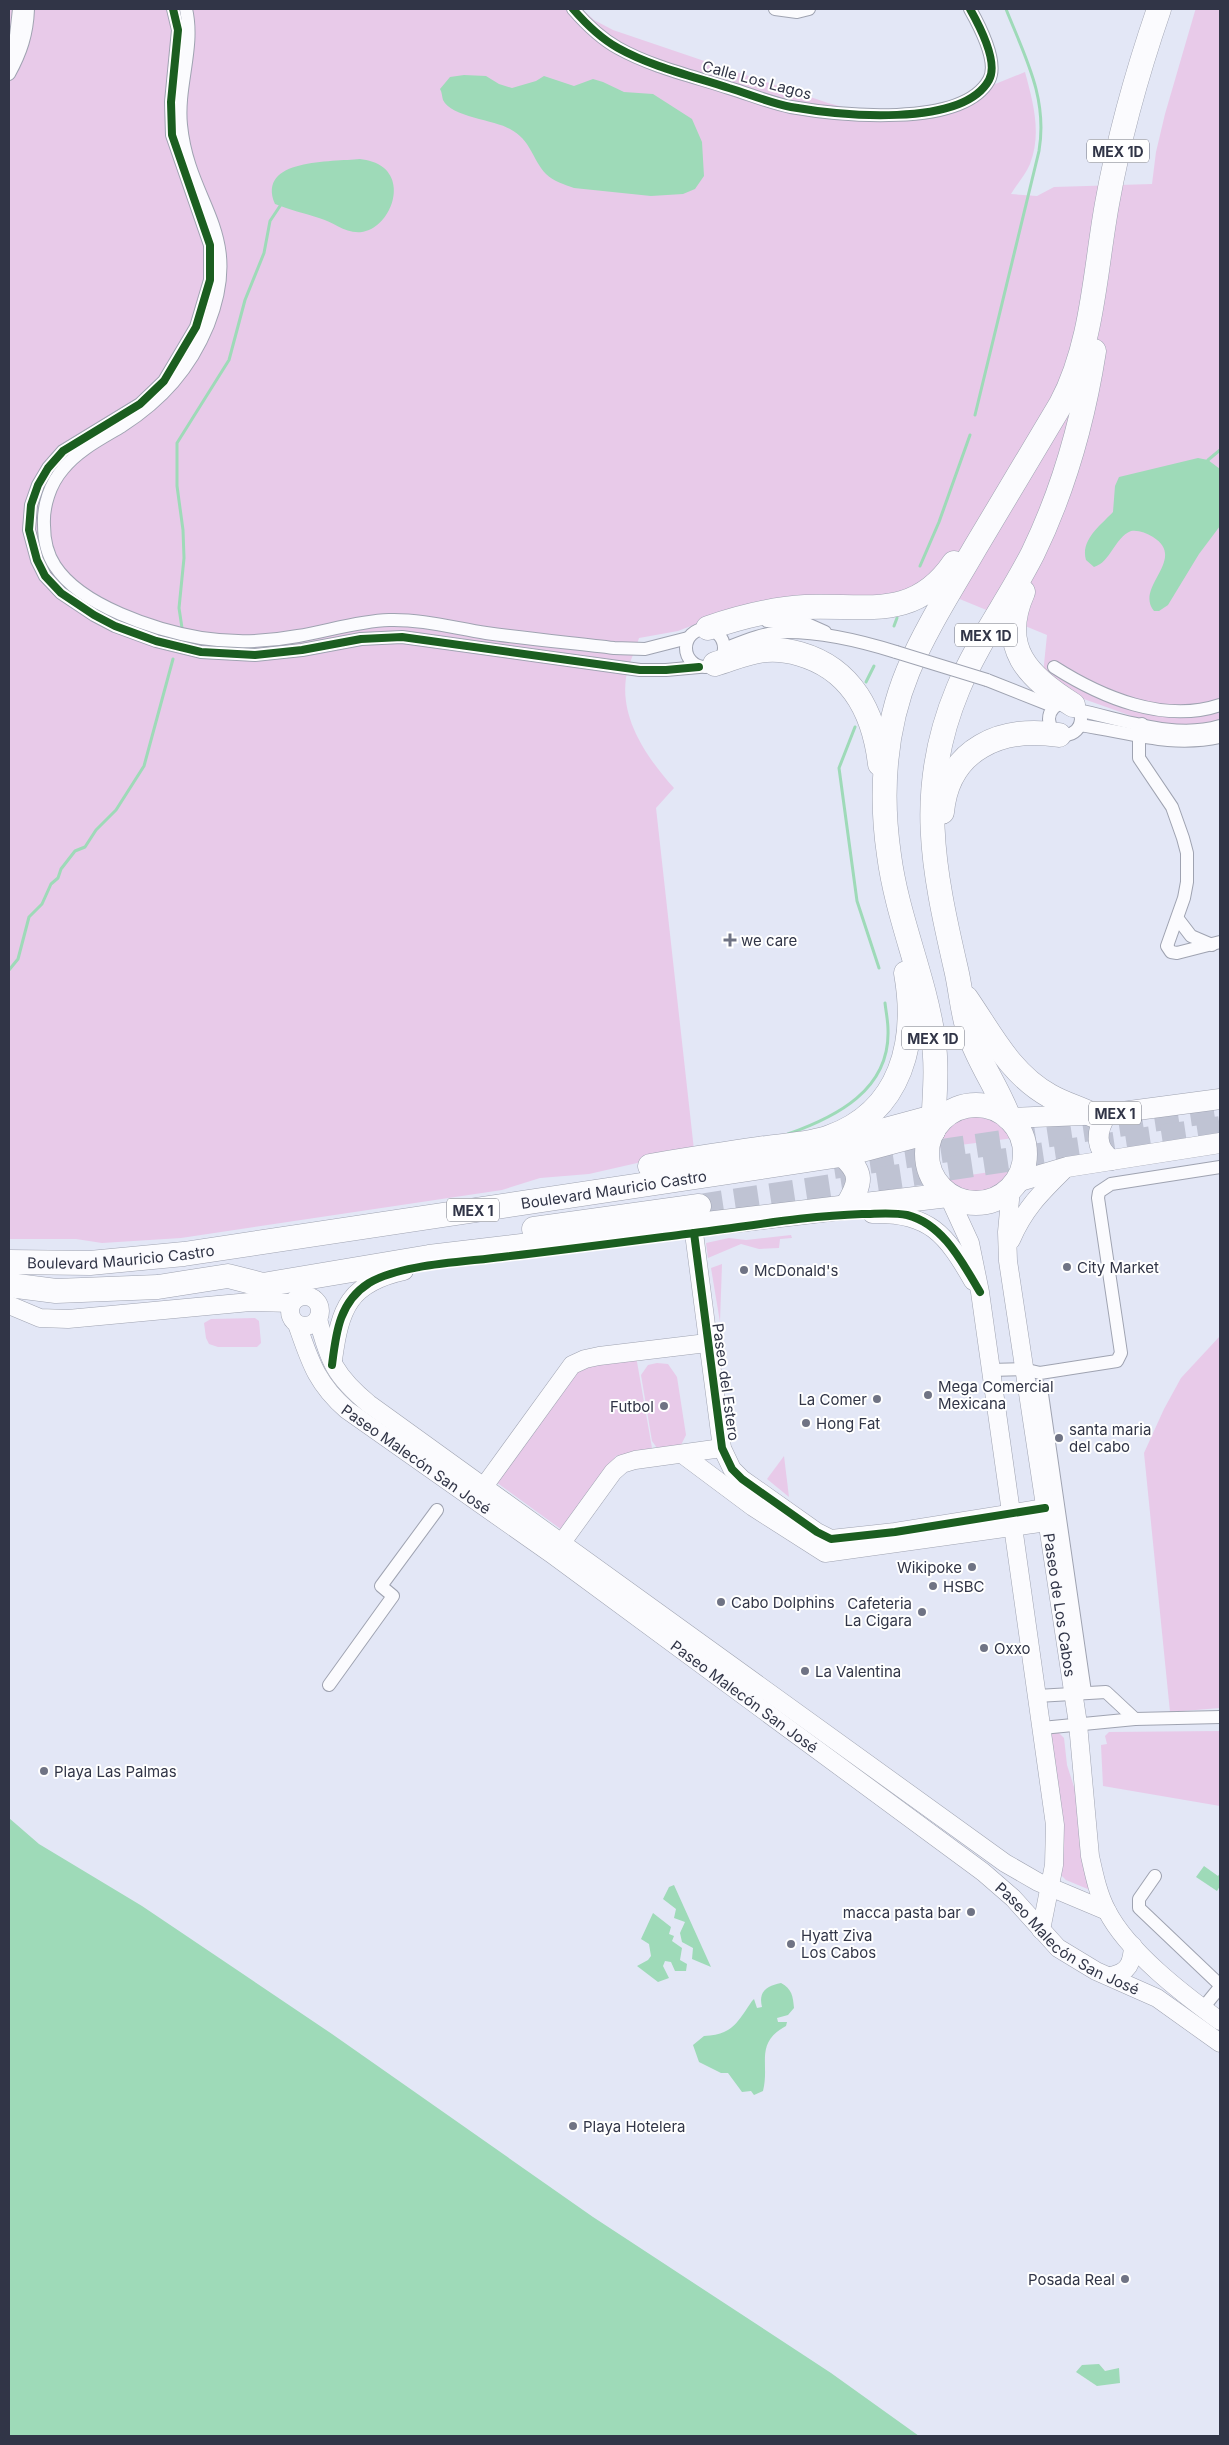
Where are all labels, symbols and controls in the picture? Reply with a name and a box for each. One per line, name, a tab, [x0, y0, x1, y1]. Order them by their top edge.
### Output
street label: Calle Los Lagos	[700, 56, 814, 104]
road number: MEX 1D	[1087, 140, 1149, 162]
road number: MEX 1D	[955, 624, 1017, 646]
place label: we care	[741, 931, 797, 950]
marker: we care	[723, 933, 737, 947]
road number: MEX 1D	[902, 1026, 964, 1050]
road number: MEX 1	[1089, 1102, 1141, 1124]
street label: Boulevard Mauricio Castro	[519, 1166, 708, 1213]
road number: MEX 1	[447, 1198, 499, 1222]
street label: Boulevard Mauricio Castro	[27, 1240, 216, 1273]
place label: City Market	[1077, 1258, 1159, 1277]
place label: McDonald's	[754, 1261, 839, 1280]
marker: City Market	[1061, 1261, 1073, 1273]
marker: McDonald's	[738, 1264, 750, 1276]
street label: Paseo del Estero	[708, 1322, 744, 1442]
place label: Mega Comercial Mexicana	[938, 1377, 1054, 1413]
marker: Mega Comercial Mexicana	[922, 1389, 934, 1401]
place label: La Comer	[798, 1390, 867, 1409]
marker: La Comer	[871, 1393, 883, 1405]
place label: Futbol	[610, 1397, 654, 1416]
street label: Paseo Malecón San José	[338, 1400, 495, 1518]
marker: Futbol	[658, 1400, 670, 1412]
place label: Hong Fat	[816, 1414, 880, 1433]
marker: Hong Fat	[800, 1417, 812, 1429]
place label: santa maria del cabo	[1069, 1420, 1151, 1456]
marker: santa maria del cabo	[1053, 1432, 1065, 1444]
street label: Paseo de Los Cabos	[1040, 1532, 1080, 1678]
place label: Wikipoke	[897, 1558, 962, 1577]
marker: Wikipoke	[966, 1561, 978, 1573]
place label: HSBC	[943, 1577, 985, 1596]
marker: HSBC	[927, 1580, 939, 1592]
place label: Cabo Dolphins	[731, 1593, 835, 1612]
place label: Cafeteria La Cigara	[845, 1594, 912, 1630]
marker: Cabo Dolphins	[715, 1596, 727, 1608]
marker: Cafeteria La Cigara	[916, 1606, 928, 1618]
street label: Paseo Malecón San José	[667, 1636, 822, 1757]
place label: Oxxo	[994, 1639, 1031, 1658]
marker: Oxxo	[978, 1642, 990, 1654]
place label: La Valentina	[815, 1662, 901, 1681]
marker: La Valentina	[799, 1665, 811, 1677]
place label: Playa Las Palmas	[54, 1762, 177, 1781]
marker: Playa Las Palmas	[38, 1765, 50, 1777]
street label: Paseo Malecón San José	[992, 1878, 1143, 1999]
place label: macca pasta bar	[843, 1903, 961, 1922]
marker: macca pasta bar	[965, 1906, 977, 1918]
place label: Hyatt Ziva Los Cabos	[801, 1926, 876, 1962]
marker: Hyatt Ziva Los Cabos	[785, 1938, 797, 1950]
place label: Playa Hotelera	[583, 2117, 686, 2136]
marker: Playa Hotelera	[567, 2120, 579, 2132]
place label: Posada Real	[1028, 2270, 1115, 2289]
marker: Posada Real	[1119, 2273, 1131, 2285]

